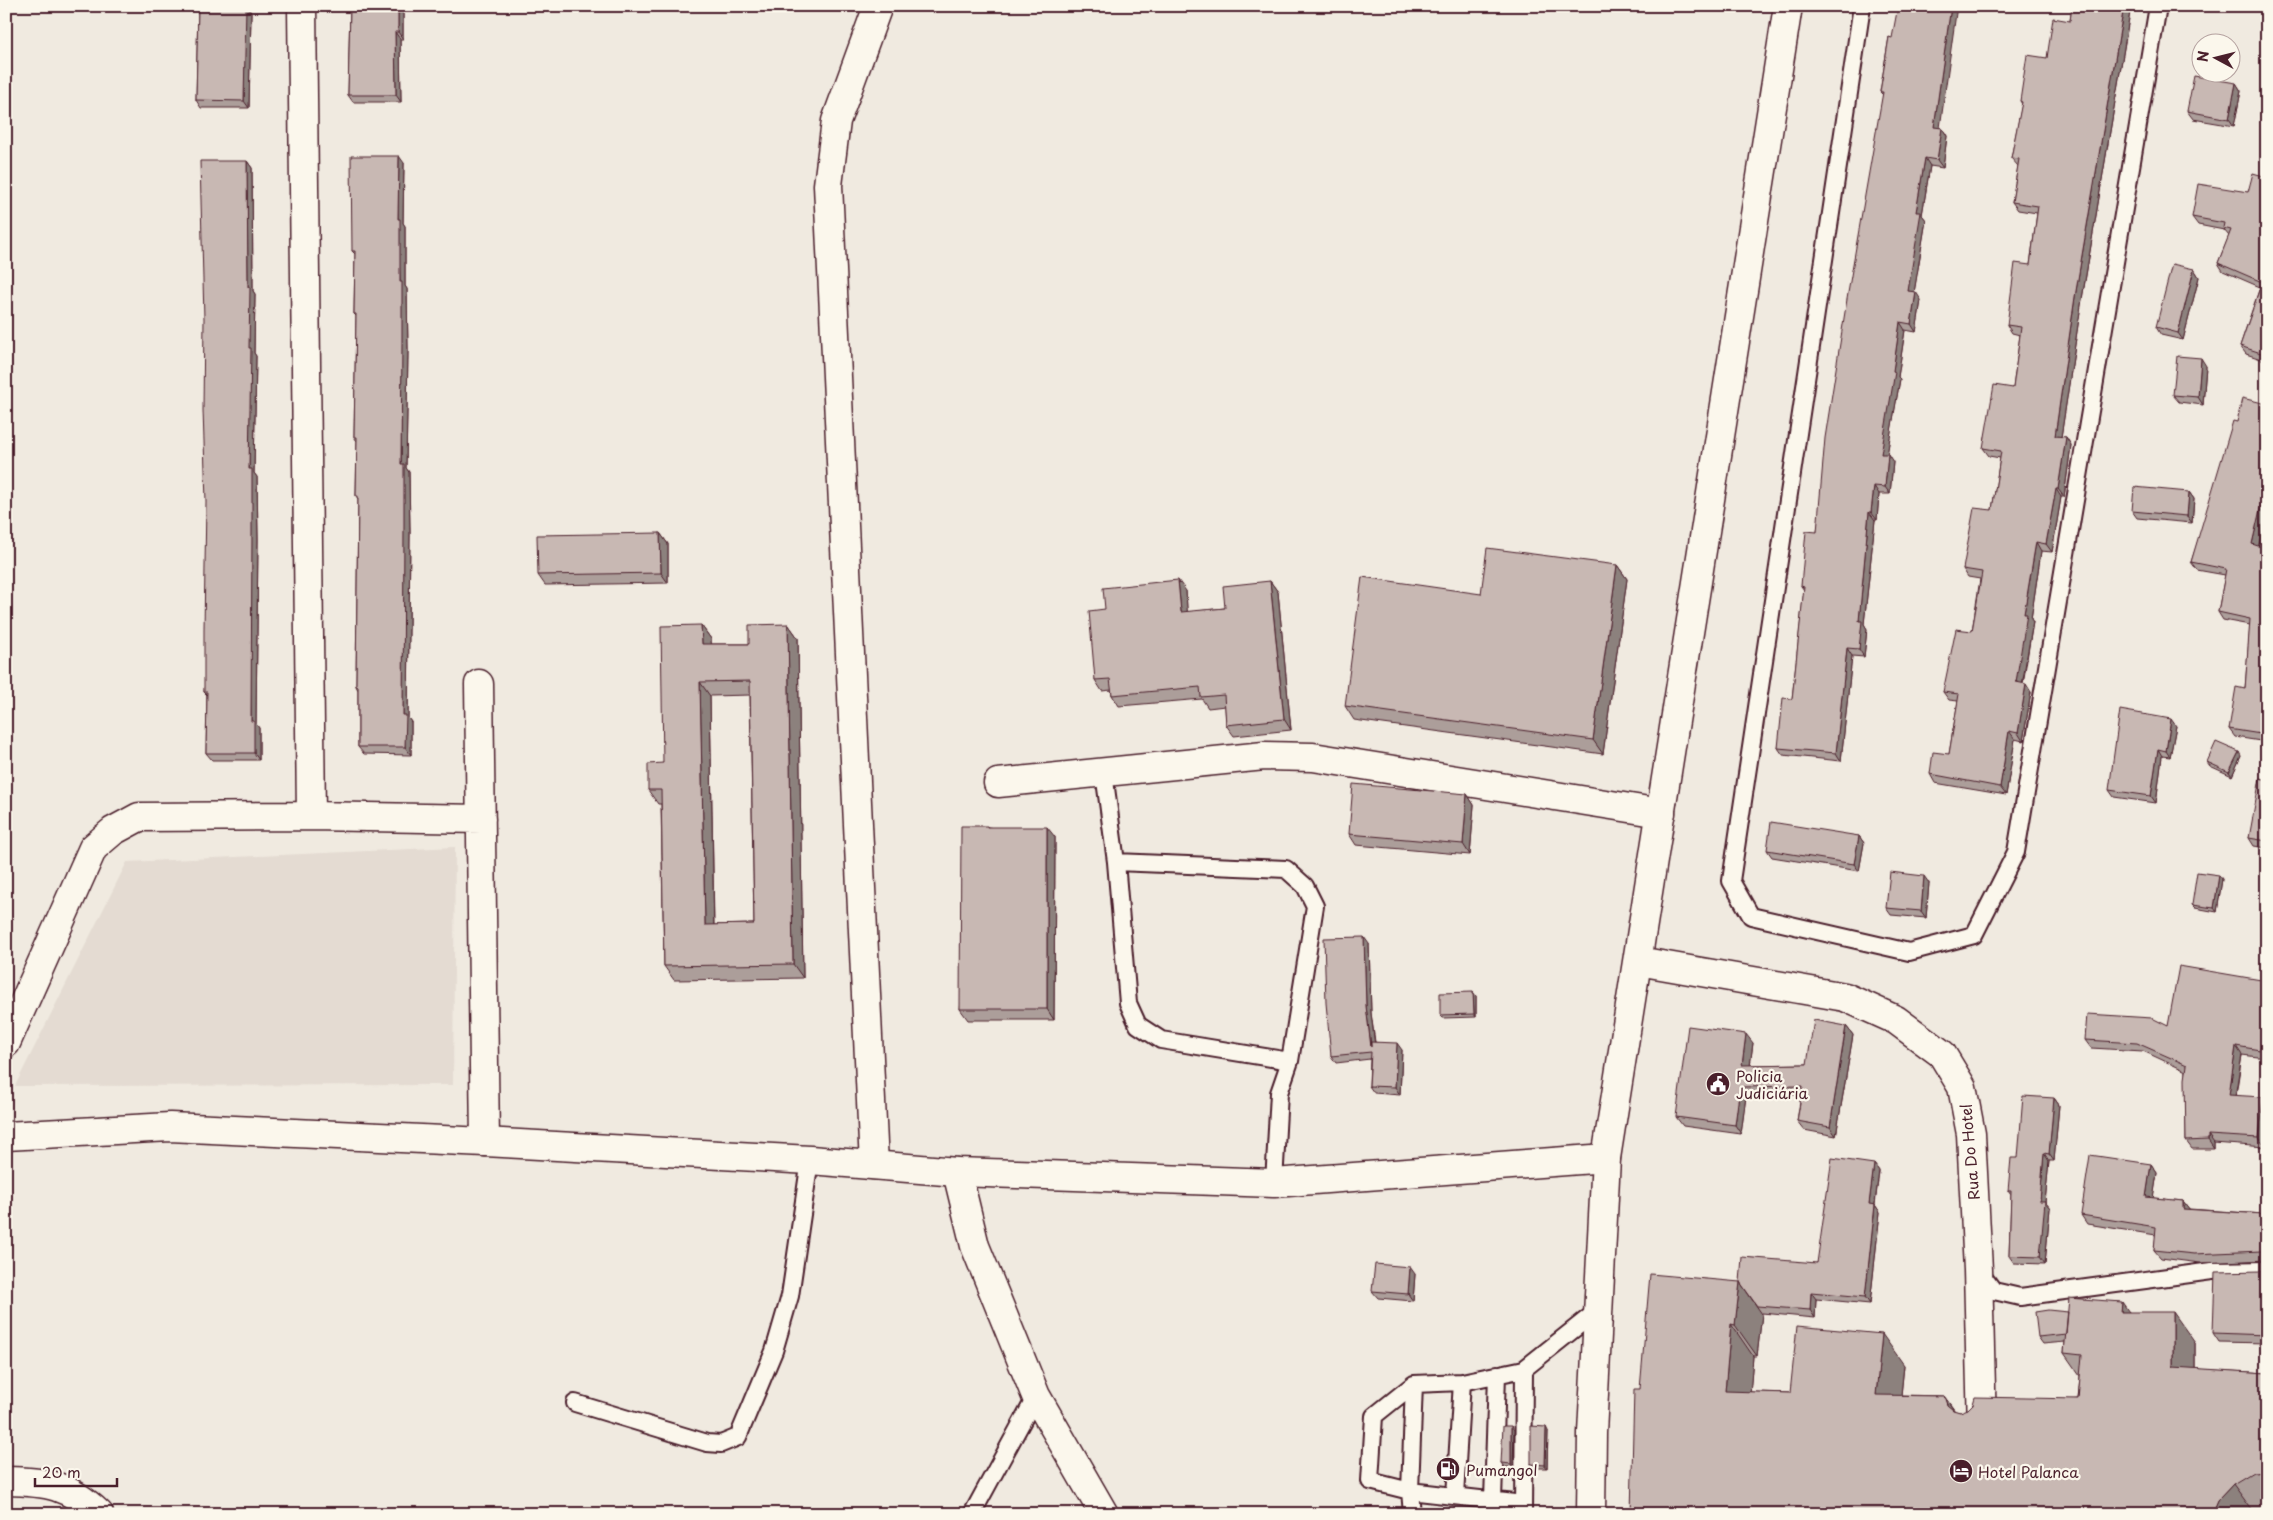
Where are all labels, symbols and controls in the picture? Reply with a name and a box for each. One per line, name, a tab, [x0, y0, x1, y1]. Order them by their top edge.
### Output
north arrow	[2190, 32, 2240, 82]
text: N	[2192, 50, 2214, 63]
place label: Policia Judiciária	[1736, 1064, 1809, 1104]
public building icon: Policia Judiciária	[1705, 1071, 1731, 1097]
street label: Rua Do Hotel	[1953, 1103, 1985, 1201]
scale bar	[35, 1455, 118, 1487]
fuel station icon: Pumangol	[1435, 1456, 1461, 1482]
place label: Pumangol	[1466, 1458, 1537, 1481]
hotel icon: Hotel Palanca	[1948, 1458, 1974, 1484]
text: 20 m	[42, 1460, 81, 1483]
place label: Hotel Palanca	[1978, 1460, 2079, 1483]

